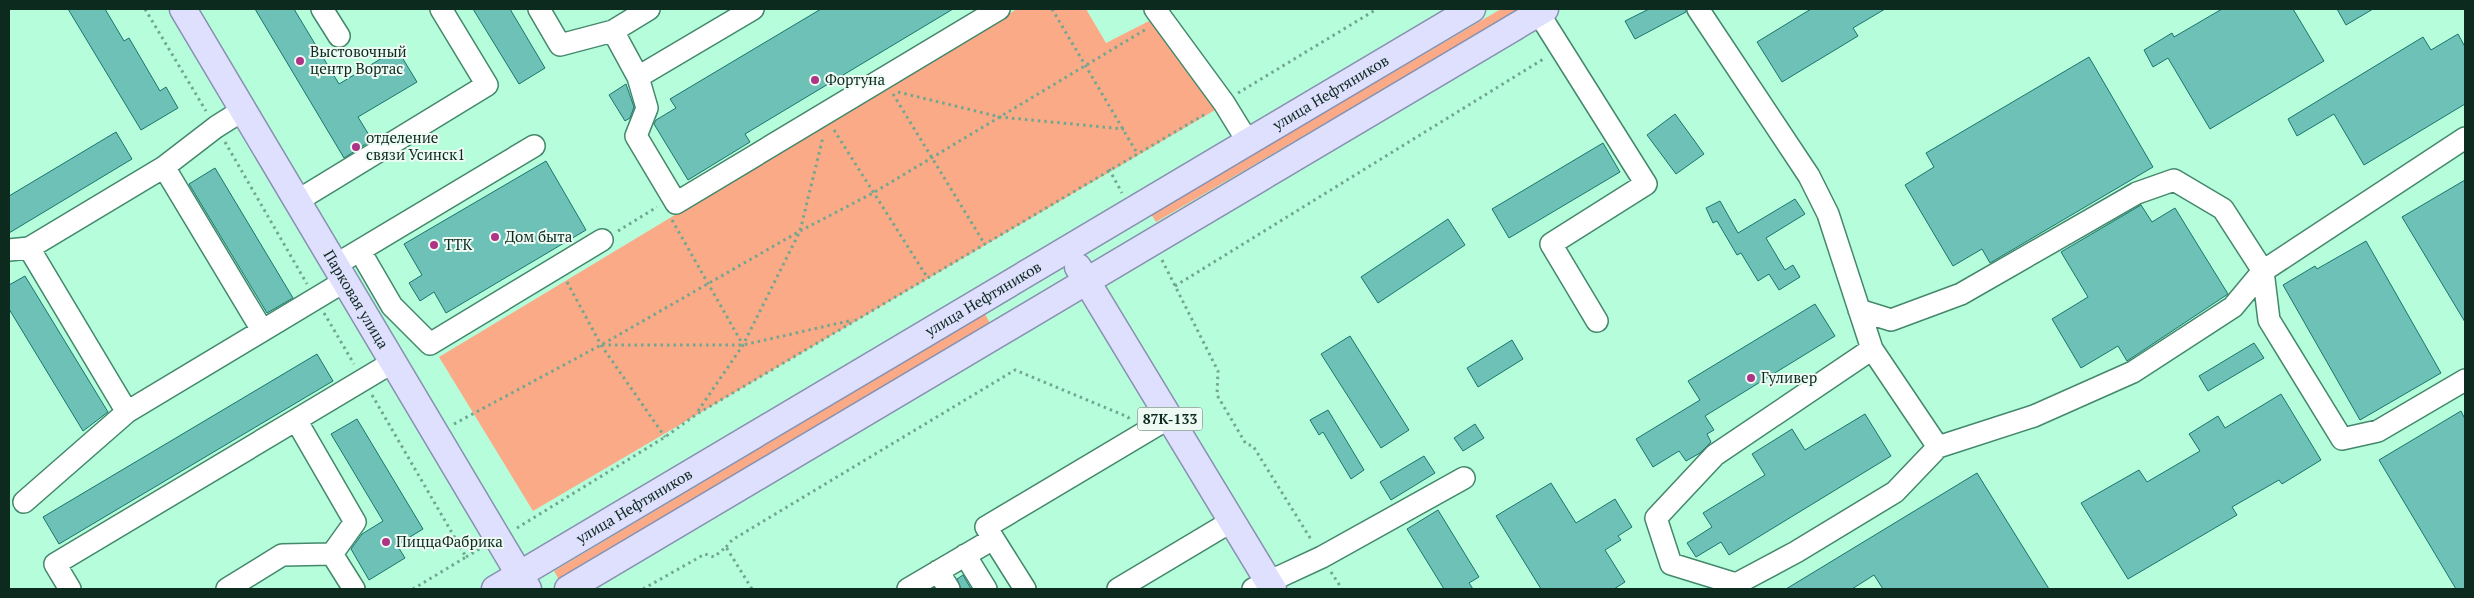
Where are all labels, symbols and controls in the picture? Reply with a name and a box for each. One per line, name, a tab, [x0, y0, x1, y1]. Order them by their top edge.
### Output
place label: Выстовочный центр Вортас	[310, 41, 407, 78]
street label: улица Нефтяников	[1268, 50, 1392, 135]
marker: Выстовочный центр Вортас	[294, 55, 306, 67]
place label: Фортуна	[825, 69, 886, 89]
marker: Фортуна	[809, 74, 821, 86]
place label: отделение связи Усинск1	[366, 127, 465, 164]
marker: отделение связи Усинск1	[350, 141, 362, 153]
place label: Дом быта	[505, 226, 573, 246]
marker: Дом быта	[489, 231, 501, 243]
place label: ТТК	[444, 234, 473, 254]
marker: ТТК	[428, 239, 440, 251]
street label: Парковая улица	[320, 246, 394, 352]
street label: улица Нефтяников	[920, 256, 1045, 341]
place label: Гуливер	[1761, 367, 1817, 387]
marker: Гуливер	[1745, 372, 1757, 384]
road number: 87К-133	[1138, 408, 1202, 430]
street label: улица Нефтяников	[571, 463, 696, 548]
place label: ПиццаФабрика	[396, 531, 503, 551]
marker: ПиццаФабрика	[380, 536, 392, 548]

